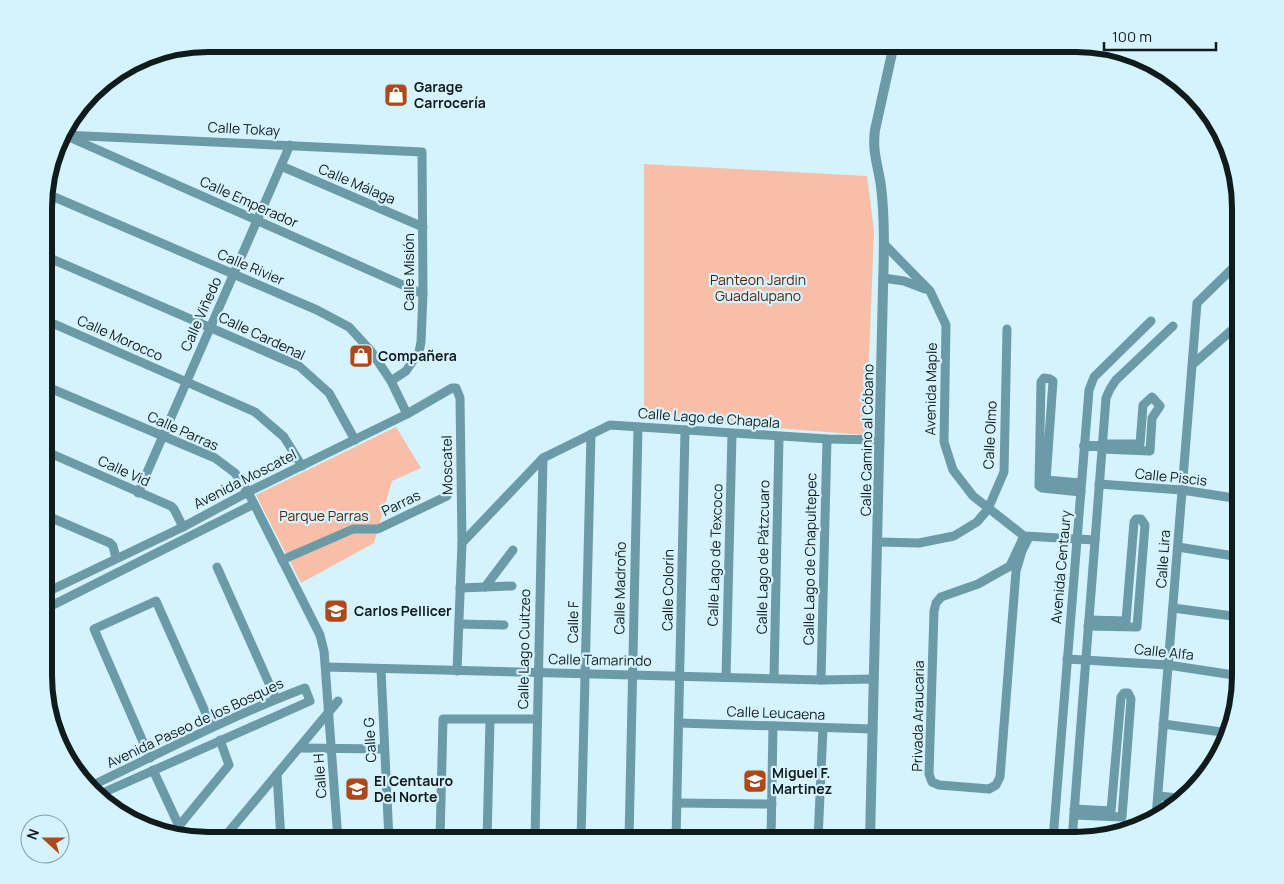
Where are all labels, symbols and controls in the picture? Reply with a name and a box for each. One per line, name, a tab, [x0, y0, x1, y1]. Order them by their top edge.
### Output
scale bar	[1104, 20, 1216, 52]
text: 100 m	[1112, 26, 1152, 47]
place label: Garage Carrocería	[414, 77, 486, 112]
shop icon: Garage Carrocería	[383, 82, 409, 108]
street label: Calle Tokay	[207, 117, 281, 140]
street label: Calle Málaga	[316, 159, 399, 208]
street label: Calle Emperador	[197, 171, 301, 232]
street label: Calle Misión	[399, 233, 418, 311]
street label: Calle Rivier	[215, 244, 288, 289]
park label: Panteon Jardin Guadalupano	[710, 270, 806, 305]
street label: Calle Viñedo	[176, 273, 225, 354]
street label: Calle Cardenal	[216, 307, 309, 364]
street label: Calle Morocco	[74, 310, 166, 365]
street label: Avenida Maple	[920, 342, 941, 436]
shop icon: Compañera	[348, 343, 374, 369]
place label: Compañera	[378, 346, 457, 365]
street label: Calle Camino al Cóbano	[856, 364, 877, 516]
street label: Calle Olmo	[978, 400, 1001, 470]
street label: Calle Lago de Chapala	[637, 403, 781, 432]
street label: Calle Parras	[145, 406, 222, 455]
street label: Moscatel	[436, 435, 457, 495]
street label: Avenida Moscatel	[190, 444, 300, 513]
street label: Calle Vid	[95, 451, 153, 490]
street label: Calle Piscis	[1134, 463, 1208, 490]
street label: Calle Lago de Chapultepec	[798, 472, 821, 645]
street label: Calle Lago de Pátzcuaro	[752, 480, 773, 634]
street label: Calle Lago de Texcoco	[703, 483, 726, 627]
street label: Parras	[378, 485, 423, 520]
park label: Parque Parras	[279, 506, 369, 525]
street label: Avenida Centaury	[1046, 509, 1075, 625]
street label: Calle Lira	[1151, 529, 1174, 589]
street label: Calle Madroño	[609, 541, 630, 635]
street label: Calle Colorín	[657, 549, 678, 631]
street label: Calle Lago Cuitzeo	[513, 589, 534, 709]
school or university icon: Carlos Pellicer	[323, 598, 349, 624]
place label: Carlos Pellicer	[354, 601, 452, 620]
street label: Calle F	[563, 601, 582, 643]
street label: Calle Alfa	[1133, 639, 1195, 664]
street label: Calle Tamarindo	[548, 649, 652, 670]
street label: Privada Araucaria	[907, 660, 928, 772]
street label: Avenida Paseo de los Bosques	[103, 673, 286, 772]
street label: Calle Leucaena	[726, 701, 826, 724]
street label: Calle G	[359, 717, 380, 763]
street label: Calle H	[308, 753, 331, 799]
place label: Miguel F. Martinez	[772, 763, 832, 798]
school or university icon: Miguel F. Martinez	[742, 768, 768, 794]
place label: El Centauro Del Norte	[374, 771, 454, 806]
school or university icon: El Centauro Del Norte	[344, 776, 370, 802]
north arrow	[20, 814, 70, 864]
text: N	[22, 826, 43, 842]

